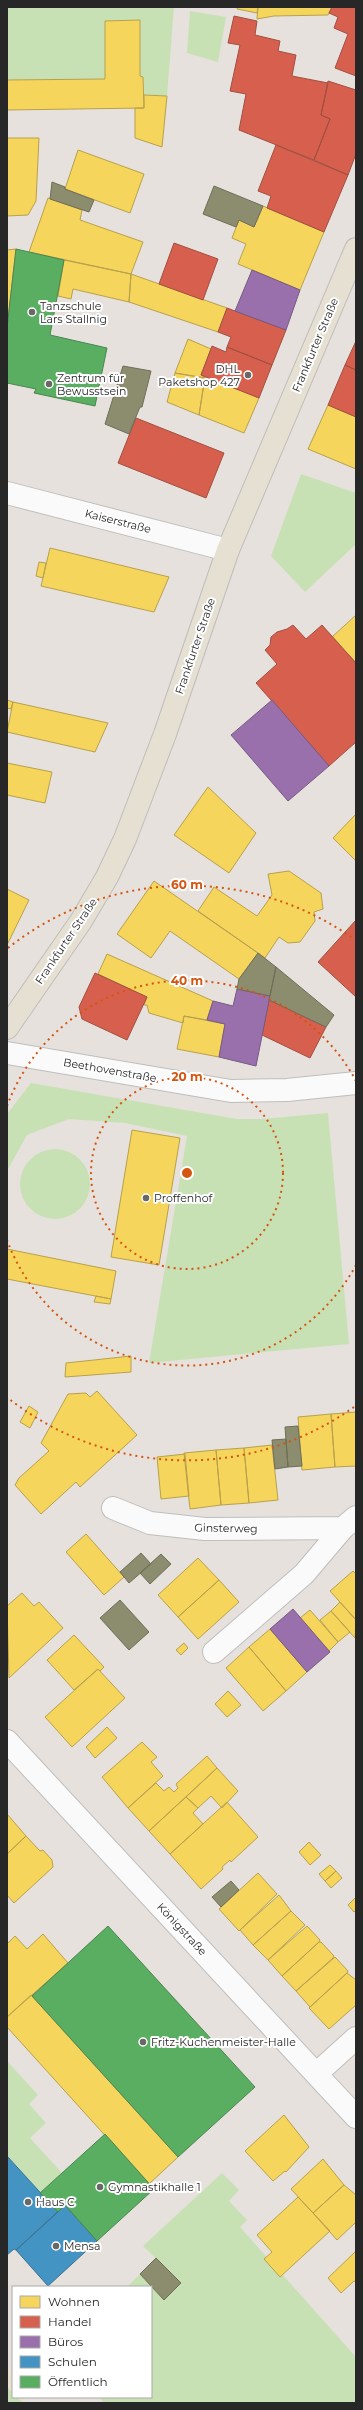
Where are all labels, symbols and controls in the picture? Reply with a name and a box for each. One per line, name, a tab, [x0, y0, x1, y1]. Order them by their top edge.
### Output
street label: Frankfurter Straße	[289, 296, 341, 394]
place label: Tanzschule Lars Stallnig	[40, 299, 107, 326]
marker: Tanzschule Lars Stallnig	[27, 307, 37, 317]
place label: DHL Paketshop 427	[158, 362, 241, 389]
marker: DHL Paketshop 427	[243, 370, 253, 380]
place label: Zentrum für Bewusstsein	[57, 371, 127, 398]
marker: Zentrum für Bewusstsein	[44, 379, 54, 389]
street label: Kaiserstraße	[83, 506, 153, 536]
street label: Frankfurter Straße	[172, 596, 218, 696]
text: 60 m	[171, 877, 203, 892]
street label: Frankfurter Straße	[32, 895, 100, 987]
text: 40 m	[171, 973, 203, 988]
street label: Beethovenstraße	[62, 1055, 158, 1085]
text: 20 m	[171, 1069, 203, 1084]
centre of rings	[180, 1166, 194, 1180]
place label: Proffenhof	[154, 1191, 214, 1205]
marker: Proffenhof	[141, 1193, 151, 1203]
street label: Ginsterweg	[194, 1520, 258, 1536]
street label: Königstraße	[154, 1900, 210, 1958]
place label: Fritz-Kuchenmeister-Halle	[151, 2035, 296, 2049]
marker: Fritz-Kuchenmeister-Halle	[138, 2037, 148, 2047]
place label: Gymnastikhalle 1	[108, 2180, 201, 2194]
marker: Gymnastikhalle 1	[95, 2182, 105, 2192]
place label: Haus C	[36, 2195, 75, 2209]
marker: Haus C	[23, 2197, 33, 2207]
place label: Mensa	[64, 2239, 100, 2253]
marker: Mensa	[51, 2241, 61, 2251]
legend	[12, 2286, 152, 2398]
text: Wohnen	[48, 2294, 100, 2309]
text: Handel	[48, 2314, 92, 2329]
text: Büros	[48, 2334, 83, 2349]
text: Schulen	[48, 2354, 97, 2369]
text: Öffentlich	[48, 2374, 108, 2389]

